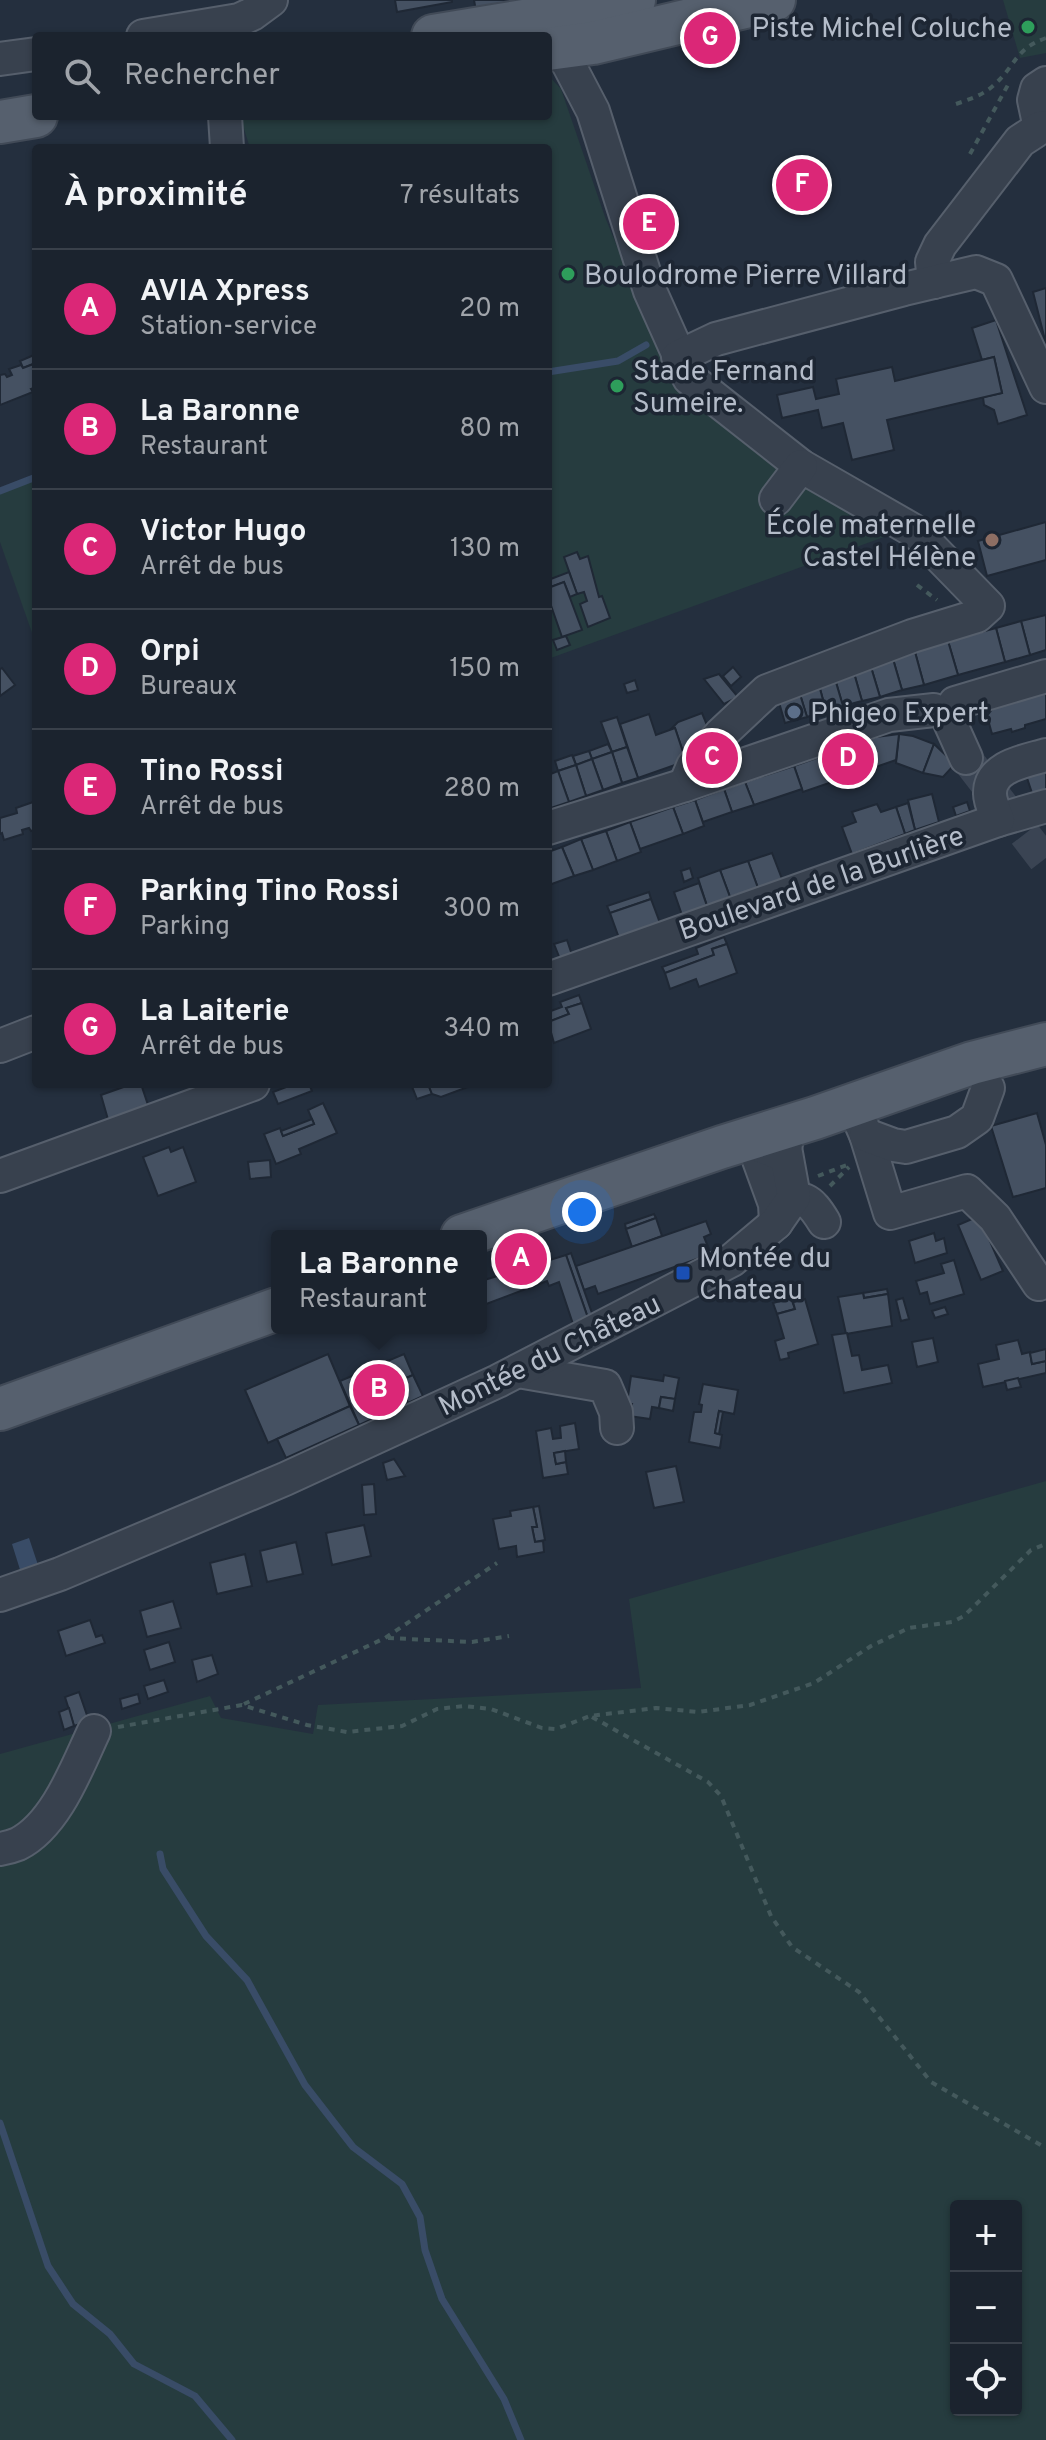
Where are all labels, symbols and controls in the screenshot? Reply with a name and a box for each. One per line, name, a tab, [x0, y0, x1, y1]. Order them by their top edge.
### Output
pin: G	[684, 8, 736, 68]
place label: Piste Michel Coluche	[752, 12, 1012, 48]
marker: Piste Michel Coluche	[1019, 18, 1037, 36]
search box	[32, 32, 552, 120]
icon: search	[60, 54, 104, 98]
text: Rechercher	[124, 58, 280, 95]
pin: F	[776, 155, 828, 215]
text: À proximité	[64, 175, 247, 218]
text: 7 résultats	[400, 180, 520, 213]
pin: E	[623, 194, 675, 254]
place label: Boulodrome Pierre Villard	[584, 259, 907, 295]
marker: Boulodrome Pierre Villard	[559, 265, 577, 283]
text: AVIA Xpress	[140, 274, 310, 311]
text: A	[81, 293, 99, 326]
text: 20 m	[459, 293, 520, 326]
text: Station-service	[140, 311, 317, 344]
place label: Stade Fernand Sumeire.	[633, 355, 815, 423]
marker: Stade Fernand Sumeire.	[608, 377, 626, 395]
text: La Baronne	[140, 394, 300, 431]
text: B	[81, 413, 99, 446]
text: 80 m	[460, 413, 520, 446]
text: Restaurant	[140, 431, 268, 464]
place label: École maternelle Castel Hélène	[766, 507, 976, 577]
text: Victor Hugo	[140, 514, 307, 551]
marker: École maternelle Castel Hélène	[983, 531, 1001, 549]
text: C	[82, 533, 98, 566]
text: 130 m	[450, 533, 520, 566]
text: Arrêt de bus	[140, 551, 284, 584]
text: Orpi	[140, 634, 200, 671]
text: D	[81, 653, 99, 686]
text: 150 m	[449, 653, 520, 686]
text: Bureaux	[140, 671, 237, 704]
place label: Phigeo Expert	[810, 697, 989, 733]
marker: Phigeo Expert	[785, 703, 803, 721]
pin: C	[686, 728, 738, 788]
pin: D	[822, 729, 874, 789]
text: Tino Rossi	[140, 754, 283, 791]
text: E	[82, 773, 98, 806]
text: 280 m	[444, 773, 520, 806]
text: Arrêt de bus	[140, 791, 284, 824]
street label: Boulevard de la Burlière	[675, 819, 969, 951]
text: Parking Tino Rossi	[140, 874, 399, 911]
text: F	[83, 893, 97, 926]
text: 300 m	[443, 893, 520, 926]
text: Parking	[140, 911, 230, 944]
text: La Laiterie	[140, 994, 289, 1031]
text: G	[81, 1013, 99, 1046]
text: 340 m	[443, 1013, 520, 1046]
text: Arrêt de bus	[140, 1031, 284, 1064]
your location	[562, 1192, 602, 1232]
pin: A	[495, 1229, 547, 1289]
popup	[271, 1230, 487, 1334]
place label: Montée du Chateau	[699, 1242, 831, 1310]
text: La Baronne	[299, 1247, 459, 1284]
marker: Montée du Chateau	[674, 1264, 692, 1282]
text: Restaurant	[299, 1284, 427, 1317]
street label: Montée du Château	[433, 1287, 667, 1426]
pin: B	[353, 1360, 405, 1420]
map controls	[950, 2200, 1022, 2416]
button: +	[950, 2200, 1022, 2272]
button: −	[950, 2272, 1022, 2344]
button: locate	[950, 2344, 1022, 2416]

